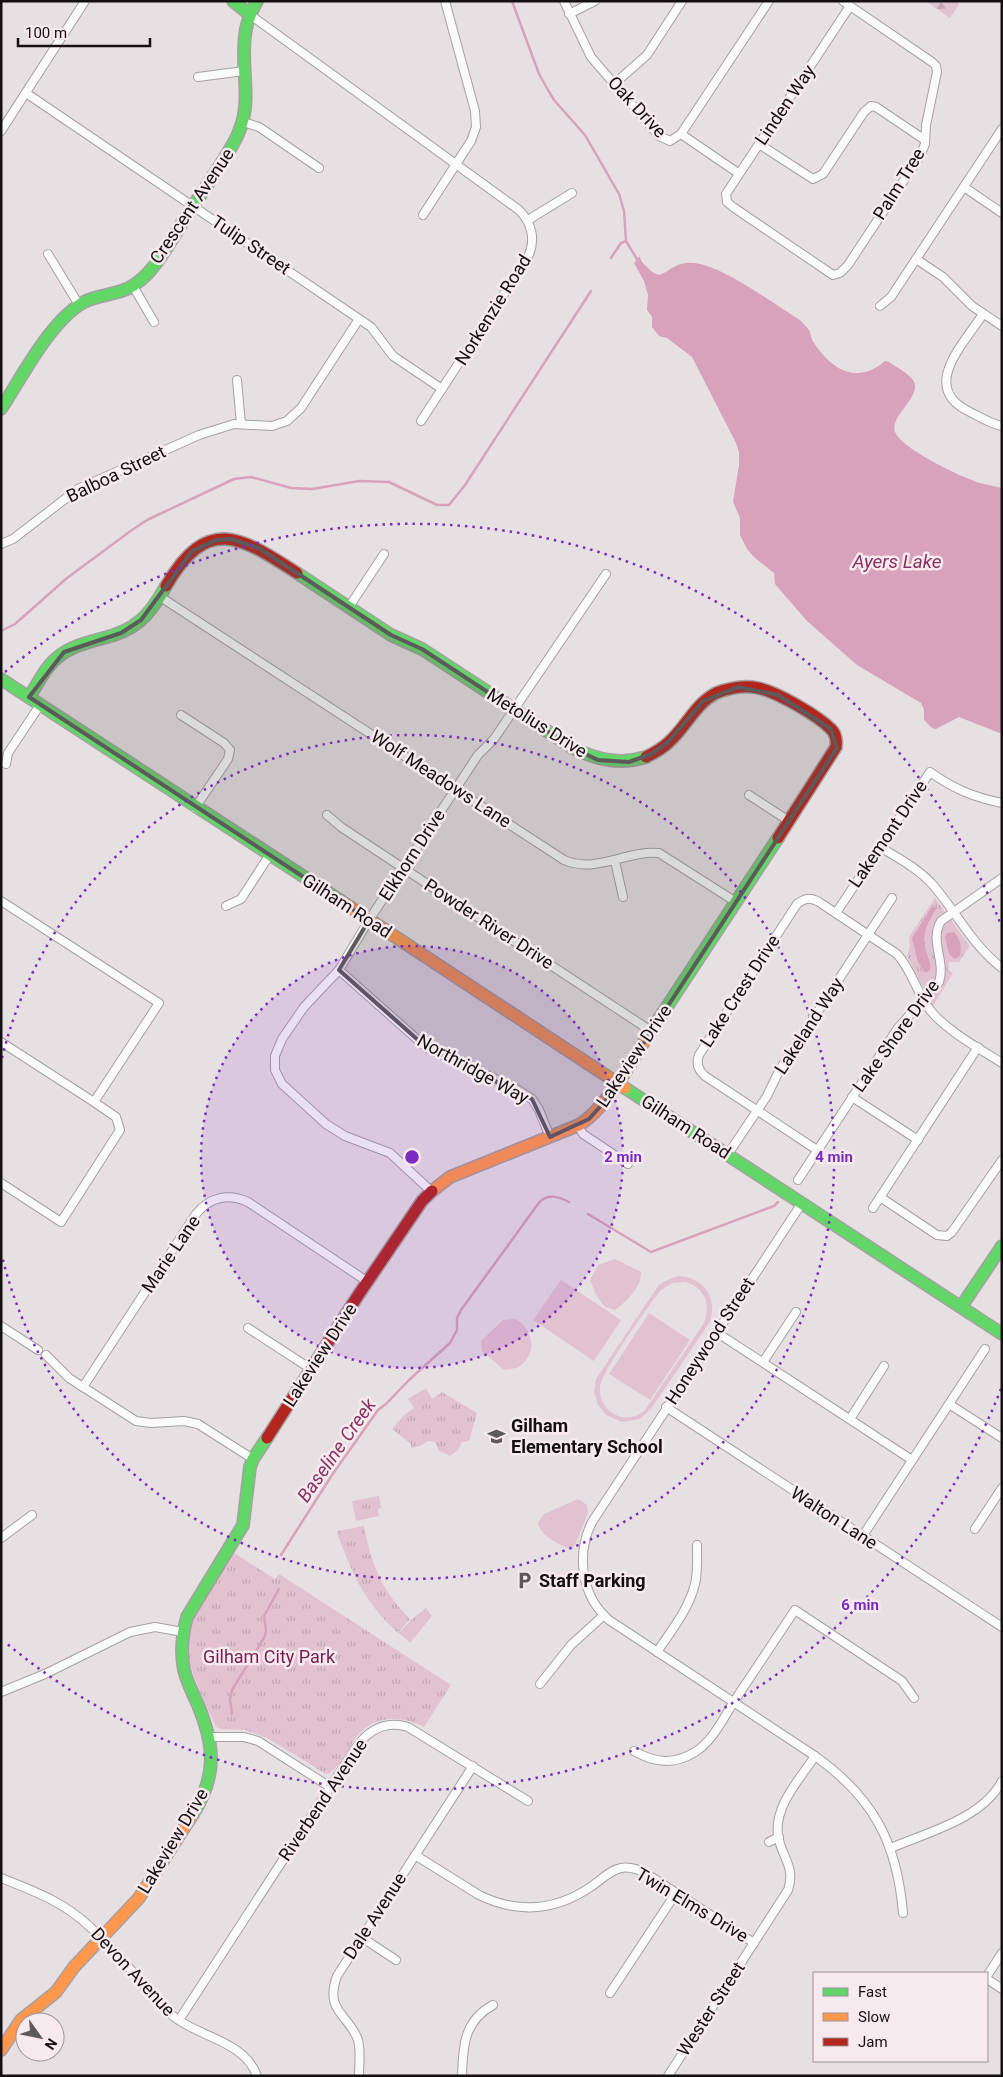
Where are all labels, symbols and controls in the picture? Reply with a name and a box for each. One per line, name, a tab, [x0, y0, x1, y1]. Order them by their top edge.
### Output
scale bar	[18, 15, 150, 47]
text: 100 m	[25, 24, 67, 42]
street label: Linden Way	[750, 60, 819, 149]
street label: Oak Drive	[604, 72, 671, 142]
street label: Crescent Avenue	[145, 144, 238, 267]
street label: Palm Tree	[868, 144, 929, 223]
street label: Tulip Street	[208, 211, 295, 279]
street label: Norkenzie Road	[450, 251, 535, 369]
street label: Balboa Street	[63, 441, 169, 507]
water label: Ayers Lake	[851, 550, 942, 573]
street label: Metolius Drive	[483, 683, 591, 762]
street label: Wolf Meadows Lane	[367, 725, 515, 832]
street label: Lakemont Drive	[844, 776, 931, 891]
street label: Elkhorn Drive	[374, 805, 449, 904]
street label: Gilham Road	[299, 869, 396, 942]
street label: Powder River Drive	[421, 874, 558, 973]
street label: Lake Crest Drive	[695, 931, 784, 1051]
street label: Lakeland Way	[770, 973, 848, 1078]
street label: Lake Shore Drive	[848, 975, 943, 1096]
street label: Lakeview Drive	[592, 1001, 676, 1111]
street label: Northridge Way	[414, 1029, 533, 1108]
street label: Gilham Road	[638, 1090, 735, 1163]
centre of rings	[403, 1148, 421, 1166]
text: 2 min	[604, 1148, 642, 1166]
text: 4 min	[815, 1148, 853, 1166]
street label: Marie Lane	[137, 1211, 204, 1296]
street label: Honeywood Street	[661, 1273, 759, 1408]
street label: Lakeview Drive	[278, 1299, 361, 1410]
water label: Baseline Creek	[292, 1393, 381, 1507]
place label: Gilham Elementary School	[511, 1415, 663, 1457]
school or university icon: Gilham Elementary School	[487, 1426, 507, 1446]
street label: Walton Lane	[787, 1482, 882, 1553]
place label: Staff Parking	[539, 1570, 646, 1591]
parking icon: Staff Parking	[515, 1571, 535, 1591]
text: 6 min	[841, 1596, 879, 1614]
park label: Gilham City Park	[203, 1646, 336, 1667]
street label: Riverbend Avenue	[274, 1735, 371, 1865]
street label: Lakeview Drive	[133, 1784, 212, 1897]
street label: Twin Elms Drive	[632, 1863, 752, 1946]
street label: Dale Avenue	[339, 1869, 410, 1963]
street label: Devon Avenue	[87, 1923, 180, 2020]
street label: Wester Street	[672, 1958, 749, 2060]
legend	[813, 1972, 988, 2062]
text: Fast	[858, 1983, 887, 2001]
text: Slow	[858, 2008, 890, 2026]
north arrow	[15, 2012, 65, 2062]
text: Jam	[858, 2033, 888, 2051]
text: N	[41, 2036, 60, 2053]

